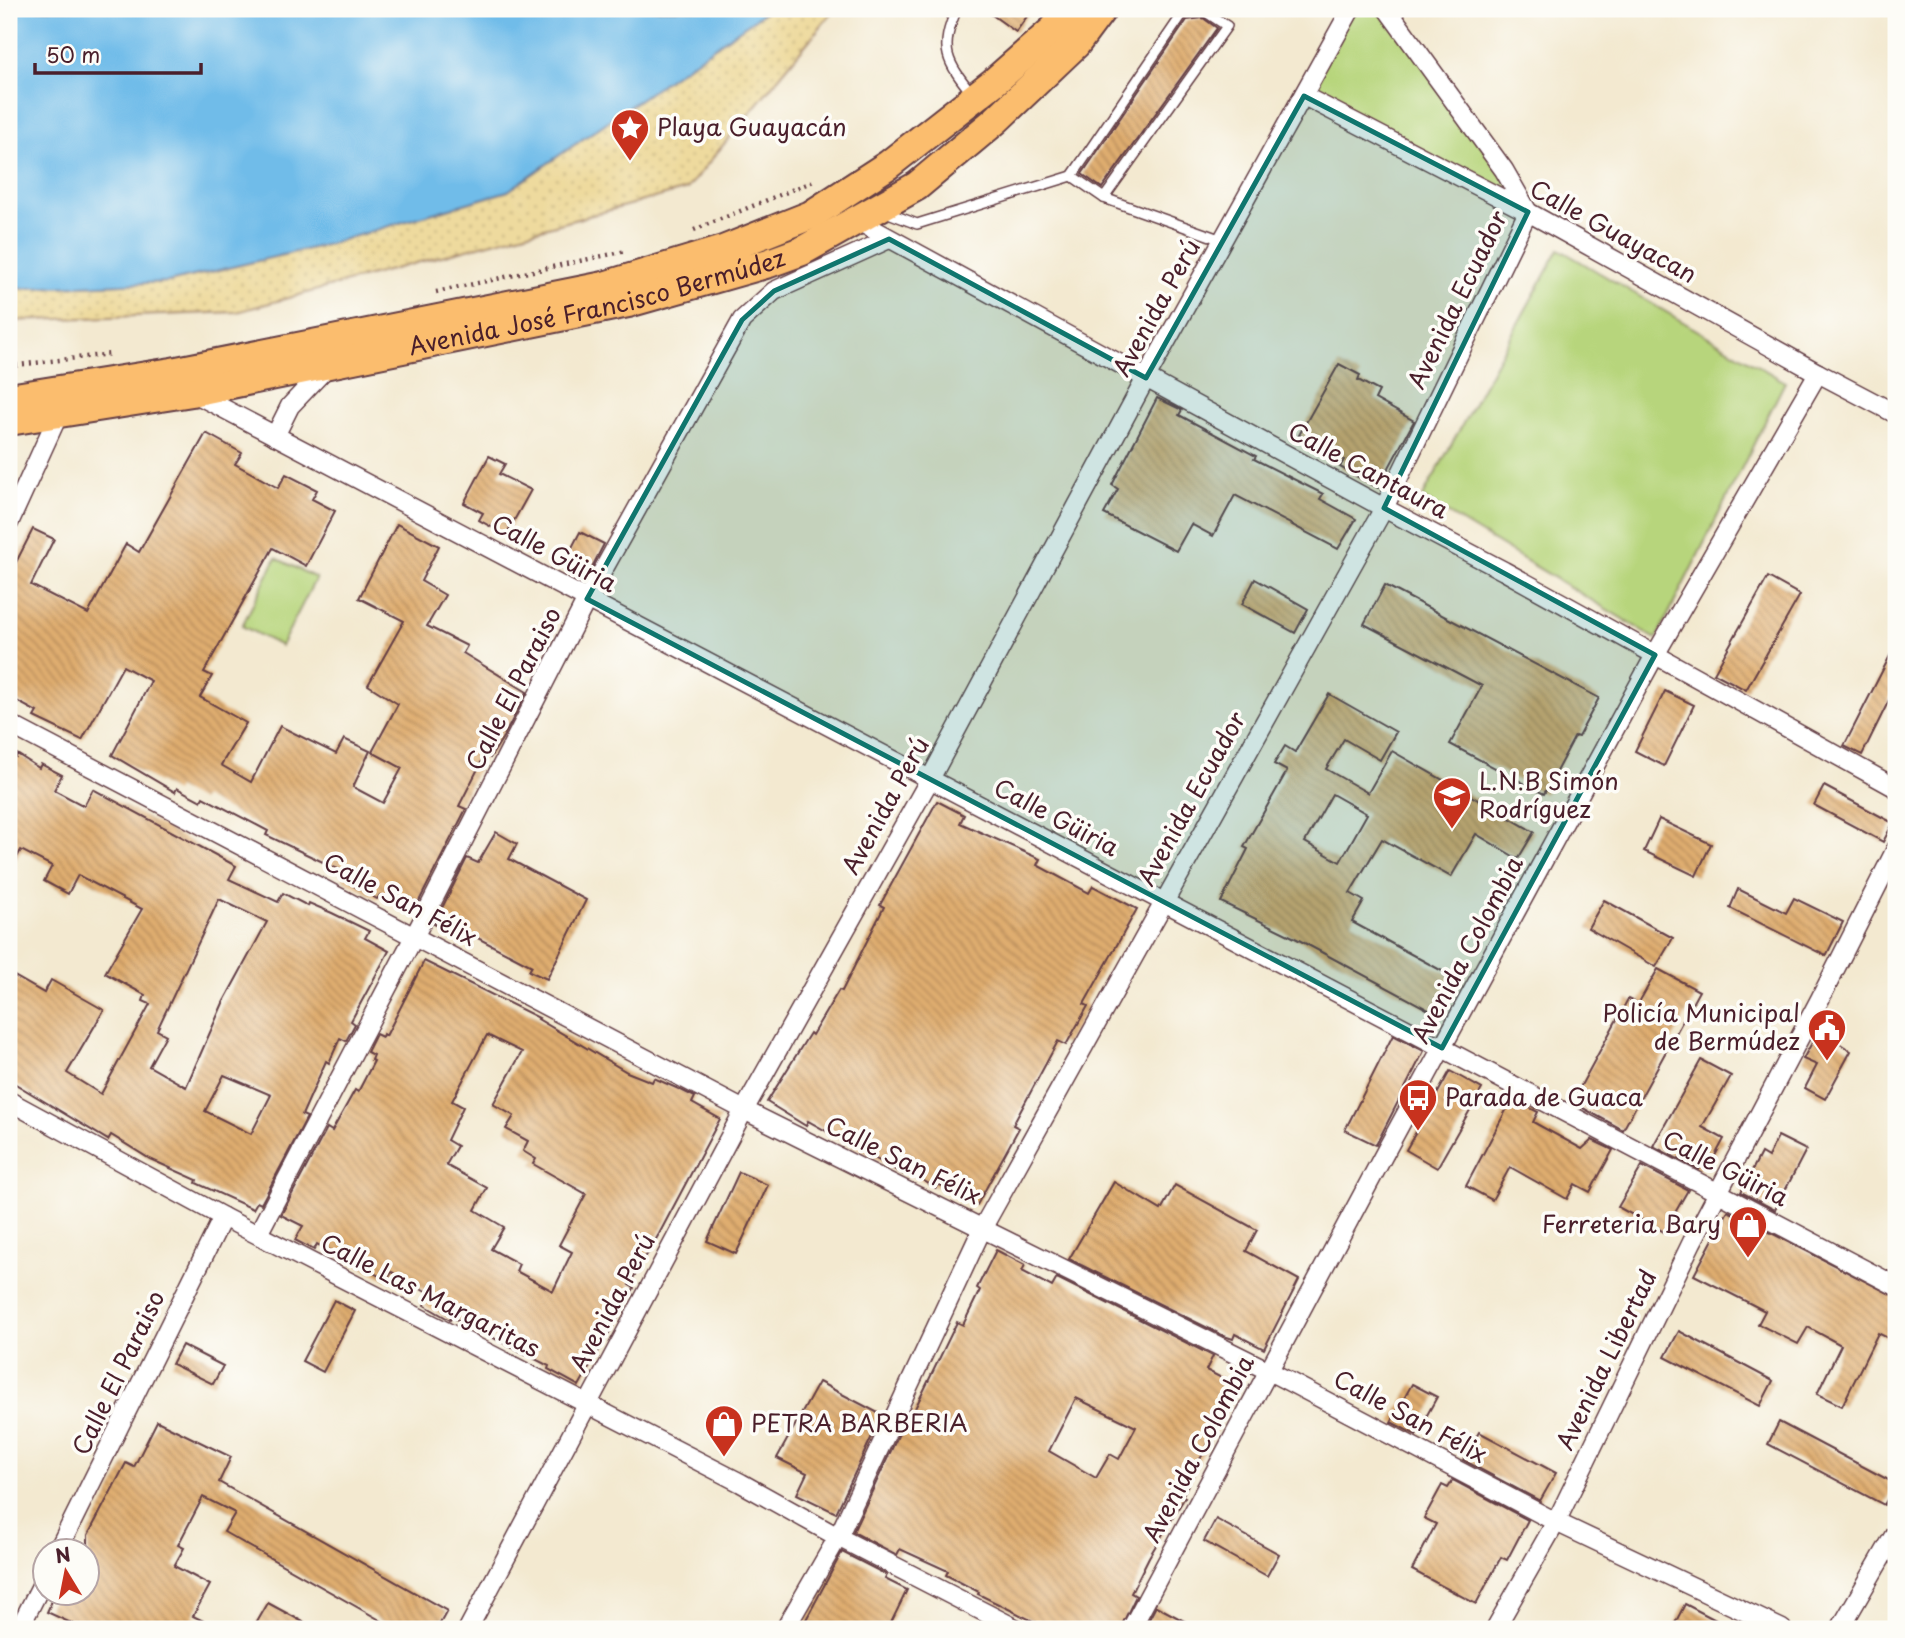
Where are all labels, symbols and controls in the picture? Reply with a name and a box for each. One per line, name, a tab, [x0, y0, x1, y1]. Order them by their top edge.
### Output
scale bar	[35, 32, 201, 76]
text: 50 m	[46, 38, 100, 70]
place icon: Playa Guayacán	[609, 107, 651, 162]
place label: Playa Guayacán	[657, 108, 847, 144]
street label: Calle Guayacan	[1524, 169, 1704, 291]
street label: Avenida Ecuador	[1397, 204, 1515, 395]
street label: Avenida Perú	[1103, 232, 1208, 382]
street label: Avenida José Francisco Bermúdez	[405, 239, 790, 363]
street label: Calle Cantaura	[1282, 412, 1456, 527]
street label: Calle Güiria	[486, 504, 624, 600]
street label: Calle El Paraiso	[456, 600, 569, 776]
street label: Avenida Ecuador	[1127, 704, 1253, 892]
street label: Avenida Perú	[832, 730, 937, 880]
place label: L.N.B Simón Rodríguez	[1479, 762, 1619, 826]
street label: Calle Güiria	[988, 768, 1126, 864]
school or university icon: L.N.B Simón Rodríguez	[1431, 775, 1473, 830]
street label: Calle San Félix	[318, 843, 484, 954]
street label: Avenida Colombia	[1402, 849, 1531, 1049]
place label: Policía Municipal de Bermúdez	[1603, 994, 1800, 1058]
public building icon: Policía Municipal de Bermúdez	[1806, 1007, 1848, 1062]
bus stop icon: Parada de Guaca	[1397, 1077, 1439, 1132]
place label: Parada de Guaca	[1445, 1078, 1643, 1114]
street label: Calle San Félix	[820, 1106, 988, 1212]
street label: Calle Güiria	[1657, 1120, 1795, 1214]
shop icon: Ferreteria Bary	[1727, 1204, 1769, 1259]
place label: Ferreteria Bary	[1542, 1205, 1721, 1241]
street label: Calle Las Margaritas	[315, 1223, 547, 1365]
street label: Avenida Perú	[560, 1226, 663, 1378]
street label: Avenida Libertad	[1546, 1263, 1665, 1455]
street label: Calle El Paraiso	[62, 1284, 173, 1460]
street label: Avenida Colombia	[1133, 1348, 1262, 1548]
street label: Calle San Félix	[1328, 1360, 1494, 1471]
shop icon: PETRA BARBERIA	[703, 1403, 745, 1458]
place label: PETRA BARBERIA	[751, 1404, 968, 1440]
north arrow	[32, 1536, 102, 1606]
text: N	[53, 1539, 73, 1569]

